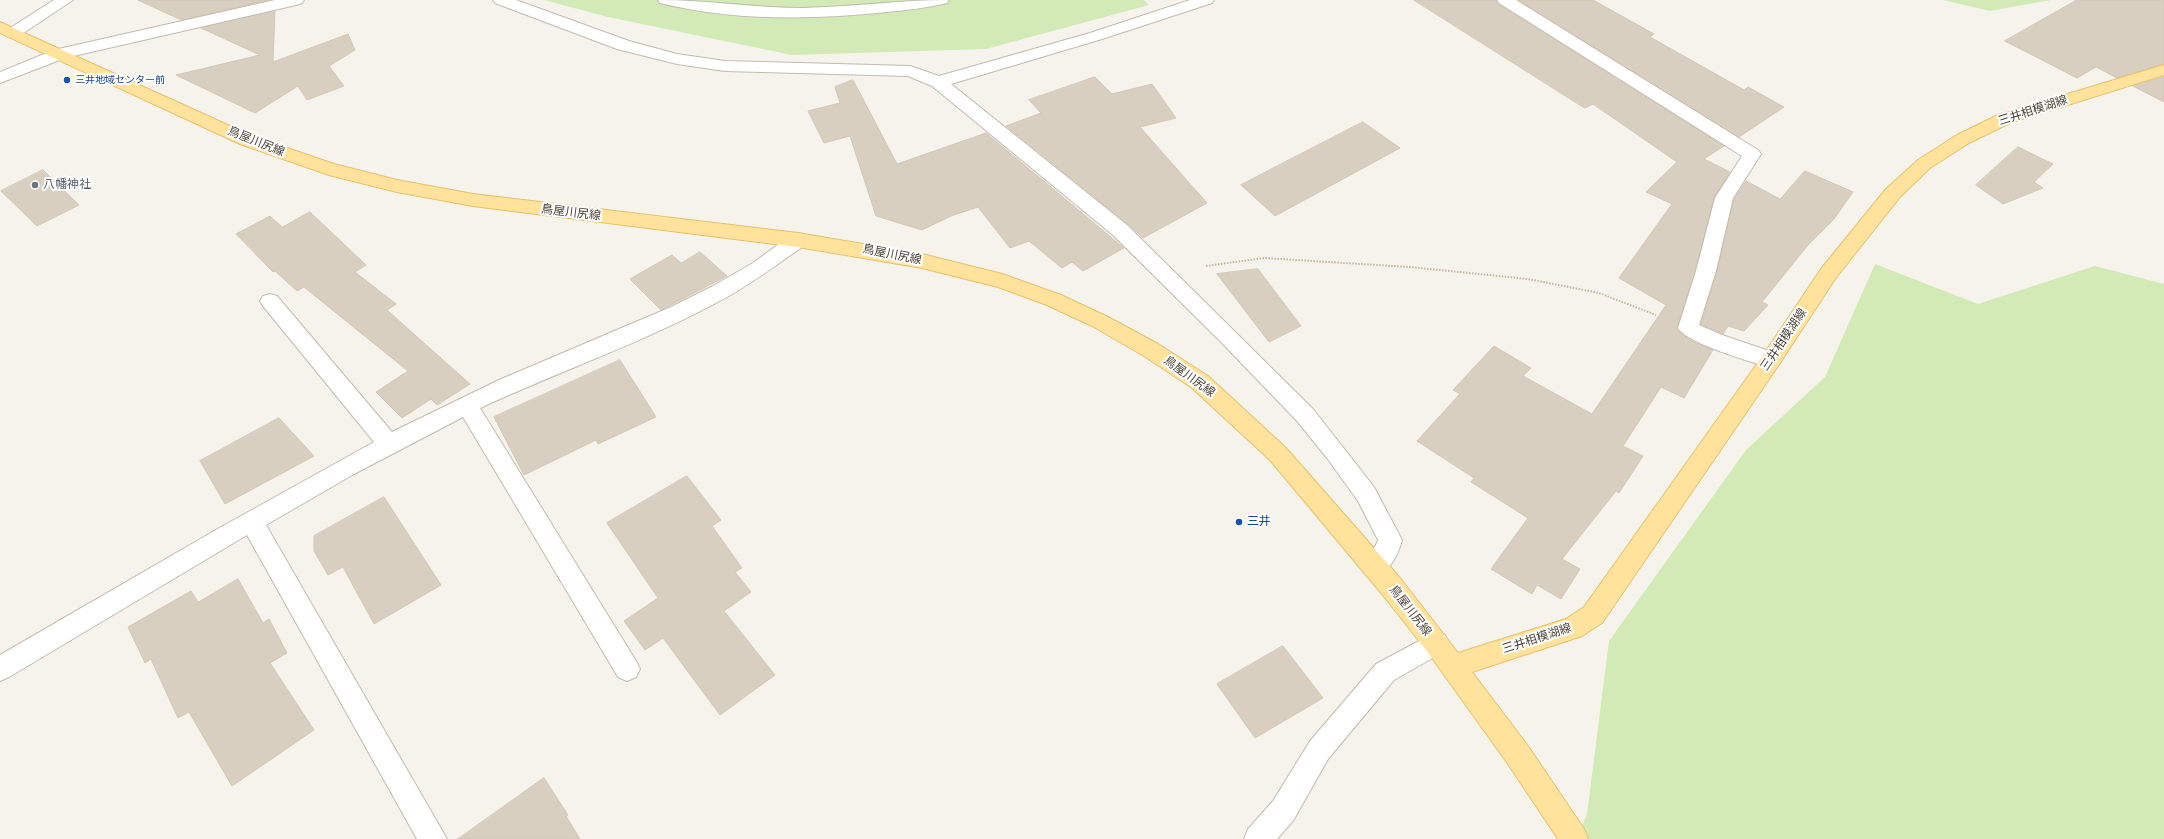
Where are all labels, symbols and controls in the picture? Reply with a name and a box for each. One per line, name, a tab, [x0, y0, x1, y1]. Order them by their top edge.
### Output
place label: 三井地域センター前	[75, 74, 165, 86]
marker: 三井地域センター前	[62, 75, 72, 85]
street label: 三井相模湖線	[1997, 93, 2069, 129]
street label: 鳥屋川尻線	[225, 124, 287, 160]
place label: 八幡神社	[43, 178, 91, 192]
marker: 八幡神社	[30, 180, 40, 190]
street label: 鳥屋川尻線	[540, 202, 602, 224]
street label: 鳥屋川尻線	[861, 242, 923, 268]
street label: 三井相模湖線	[1758, 306, 1810, 374]
street label: 鳥屋川尻線	[1160, 354, 1218, 400]
place label: 三井	[1247, 515, 1271, 529]
marker: 三井	[1234, 517, 1244, 527]
street label: 鳥屋川尻線	[1386, 583, 1434, 639]
street label: 三井相模湖線	[1501, 621, 1573, 657]

